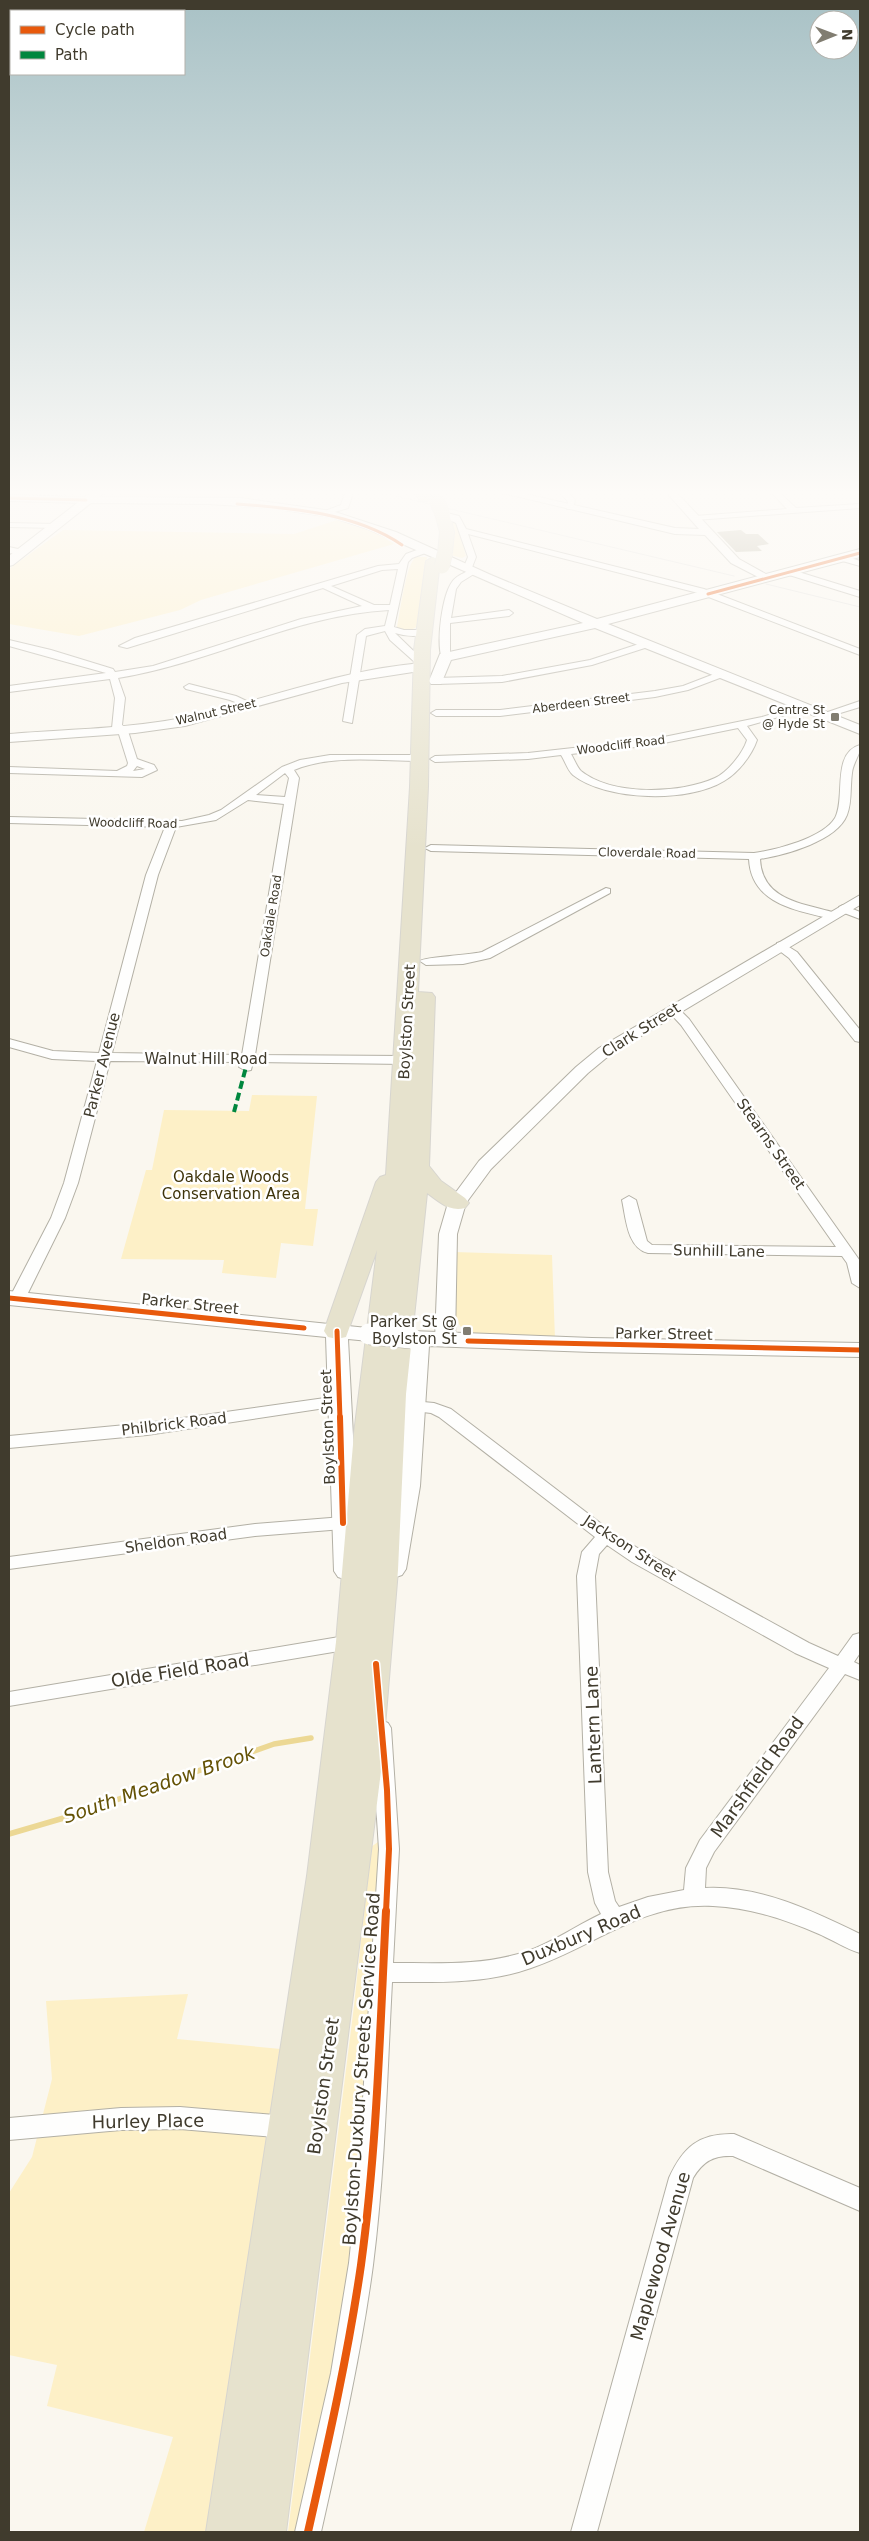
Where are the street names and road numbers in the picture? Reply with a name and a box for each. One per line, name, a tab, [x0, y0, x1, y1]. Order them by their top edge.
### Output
street label: Aberdeen Street	[531, 690, 631, 716]
street label: Walnut Street	[174, 696, 258, 728]
street label: Woodcliff Road	[576, 733, 666, 757]
street label: Woodcliff Road	[88, 815, 178, 831]
street label: Cloverdale Road	[598, 845, 696, 861]
street label: Oakdale Road	[258, 874, 284, 958]
street label: Boylston Street	[395, 964, 419, 1080]
street label: Clark Street	[598, 999, 684, 1061]
street label: Parker Avenue	[80, 1011, 124, 1119]
street label: Walnut Hill Road	[144, 1050, 268, 1068]
street label: Stearns Street	[733, 1095, 809, 1193]
street label: Sunhill Lane	[673, 1241, 765, 1261]
street label: Parker Street	[141, 1290, 240, 1318]
street label: Parker Street	[615, 1324, 713, 1344]
street label: Boylston Street	[317, 1369, 339, 1485]
street label: Philbrick Road	[120, 1409, 228, 1439]
street label: Jackson Street	[579, 1511, 680, 1585]
street label: Sheldon Road	[124, 1525, 228, 1557]
street label: Olde Field Road	[109, 1649, 251, 1691]
street label: Lantern Lane	[580, 1665, 606, 1785]
street label: Marshfield Road	[706, 1712, 808, 1842]
street label: Boylston-Duxbury Streets Service Road	[338, 1892, 384, 2246]
street label: Duxbury Road	[518, 1900, 644, 1970]
street label: Boylston Street	[303, 2016, 343, 2156]
street label: Hurley Place	[91, 2110, 205, 2132]
street label: Maplewood Avenue	[626, 2169, 694, 2343]

